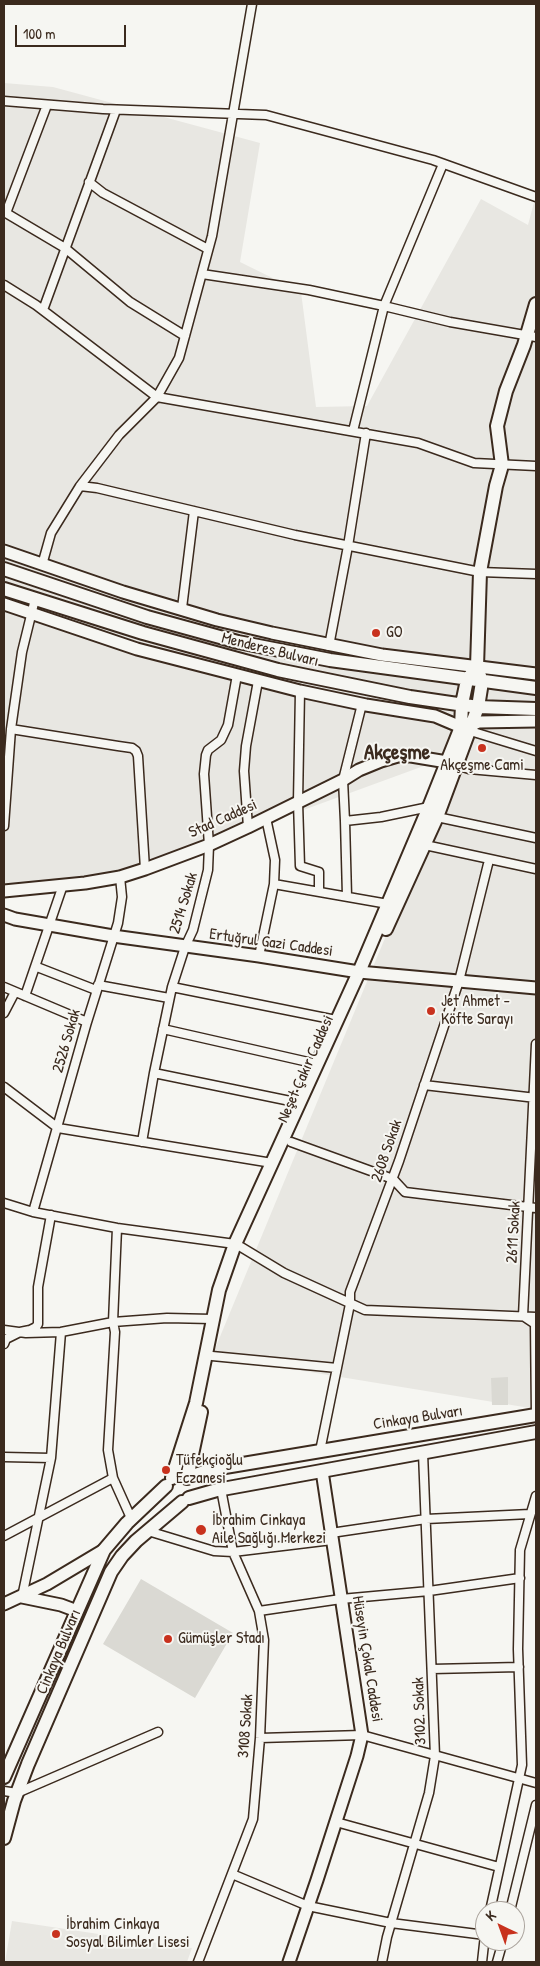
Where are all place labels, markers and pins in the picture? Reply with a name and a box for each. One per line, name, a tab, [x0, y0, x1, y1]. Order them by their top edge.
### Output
place label: GO	[386, 623, 403, 643]
marker: GO	[370, 627, 382, 639]
marker: Akçeşme Cami	[476, 742, 488, 754]
place label: Akçeşme Cami	[440, 756, 524, 776]
place label: Jet Ahmet - Köfte Sarayı	[441, 992, 514, 1030]
marker: Jet Ahmet - Köfte Sarayı	[425, 1005, 437, 1017]
place label: Tüfekçioğlu Eczanesi	[176, 1451, 243, 1489]
marker: Tüfekçioğlu Eczanesi	[160, 1464, 172, 1476]
place label: İbrahim Cinkaya Aile Sağlığı Merkezi	[212, 1511, 326, 1549]
marker: İbrahim Cinkaya Aile Sağlığı Merkezi	[194, 1523, 208, 1537]
place label: Gümüşler Stadı	[178, 1629, 265, 1649]
marker: Gümüşler Stadı	[162, 1633, 174, 1645]
place label: İbrahim Cinkaya Sosyal Bilimler Lisesi	[66, 1915, 190, 1953]
marker: İbrahim Cinkaya Sosyal Bilimler Lisesi	[50, 1928, 62, 1940]

